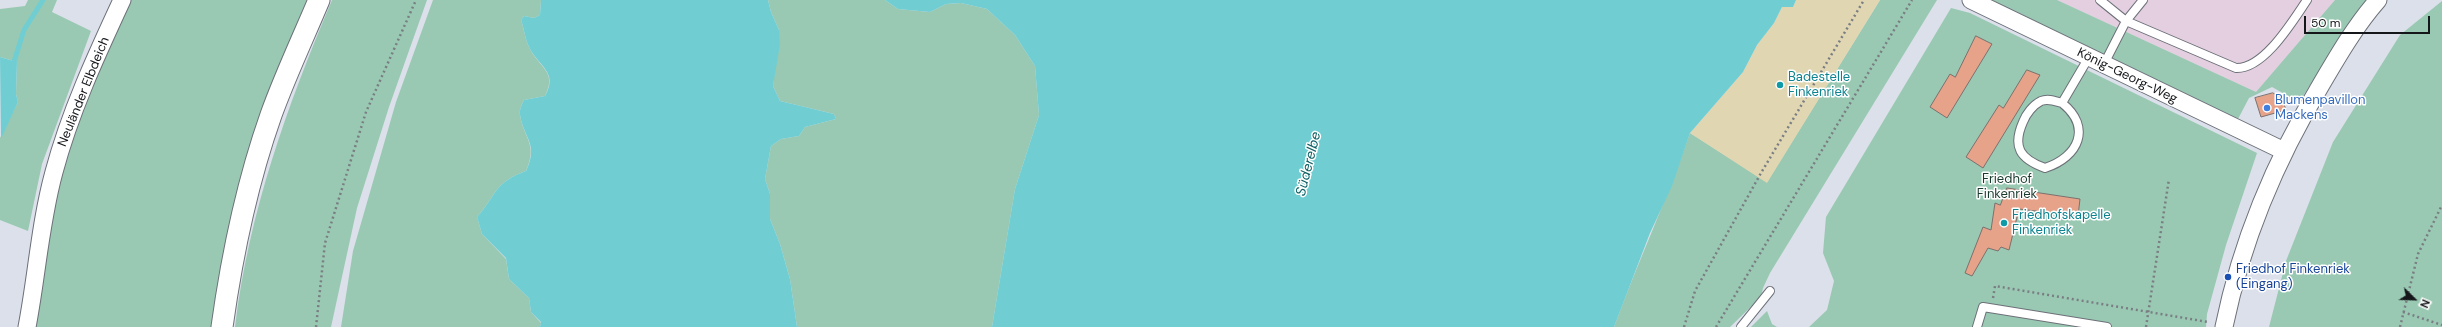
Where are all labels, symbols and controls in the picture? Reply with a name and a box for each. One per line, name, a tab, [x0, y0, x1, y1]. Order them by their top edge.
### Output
scale bar	[2306, 8, 2432, 34]
text: 50 m	[2311, 15, 2340, 31]
street label: Neuländer Elbdeich	[55, 35, 113, 149]
street label: König-Georg-Weg	[2074, 45, 2180, 107]
place label: Badestelle Finkenriek	[1788, 70, 1850, 101]
marker: Badestelle Finkenriek	[1775, 80, 1785, 90]
place label: Blumenpavillon Mackens	[2275, 93, 2366, 124]
marker: Blumenpavillon Mackens	[2262, 103, 2272, 113]
water label: Süderelbe	[1293, 130, 1325, 198]
park label: Friedhof Finkenriek	[1977, 172, 2037, 203]
place label: Friedhofskapelle Finkenriek	[2012, 208, 2111, 239]
marker: Friedhofskapelle Finkenriek	[1999, 218, 2009, 228]
place label: Friedhof Finkenriek (Eingang)	[2236, 262, 2350, 293]
marker: Friedhof Finkenriek (Eingang)	[2223, 272, 2233, 282]
north arrow	[2394, 279, 2434, 319]
text: N	[2417, 297, 2433, 310]

